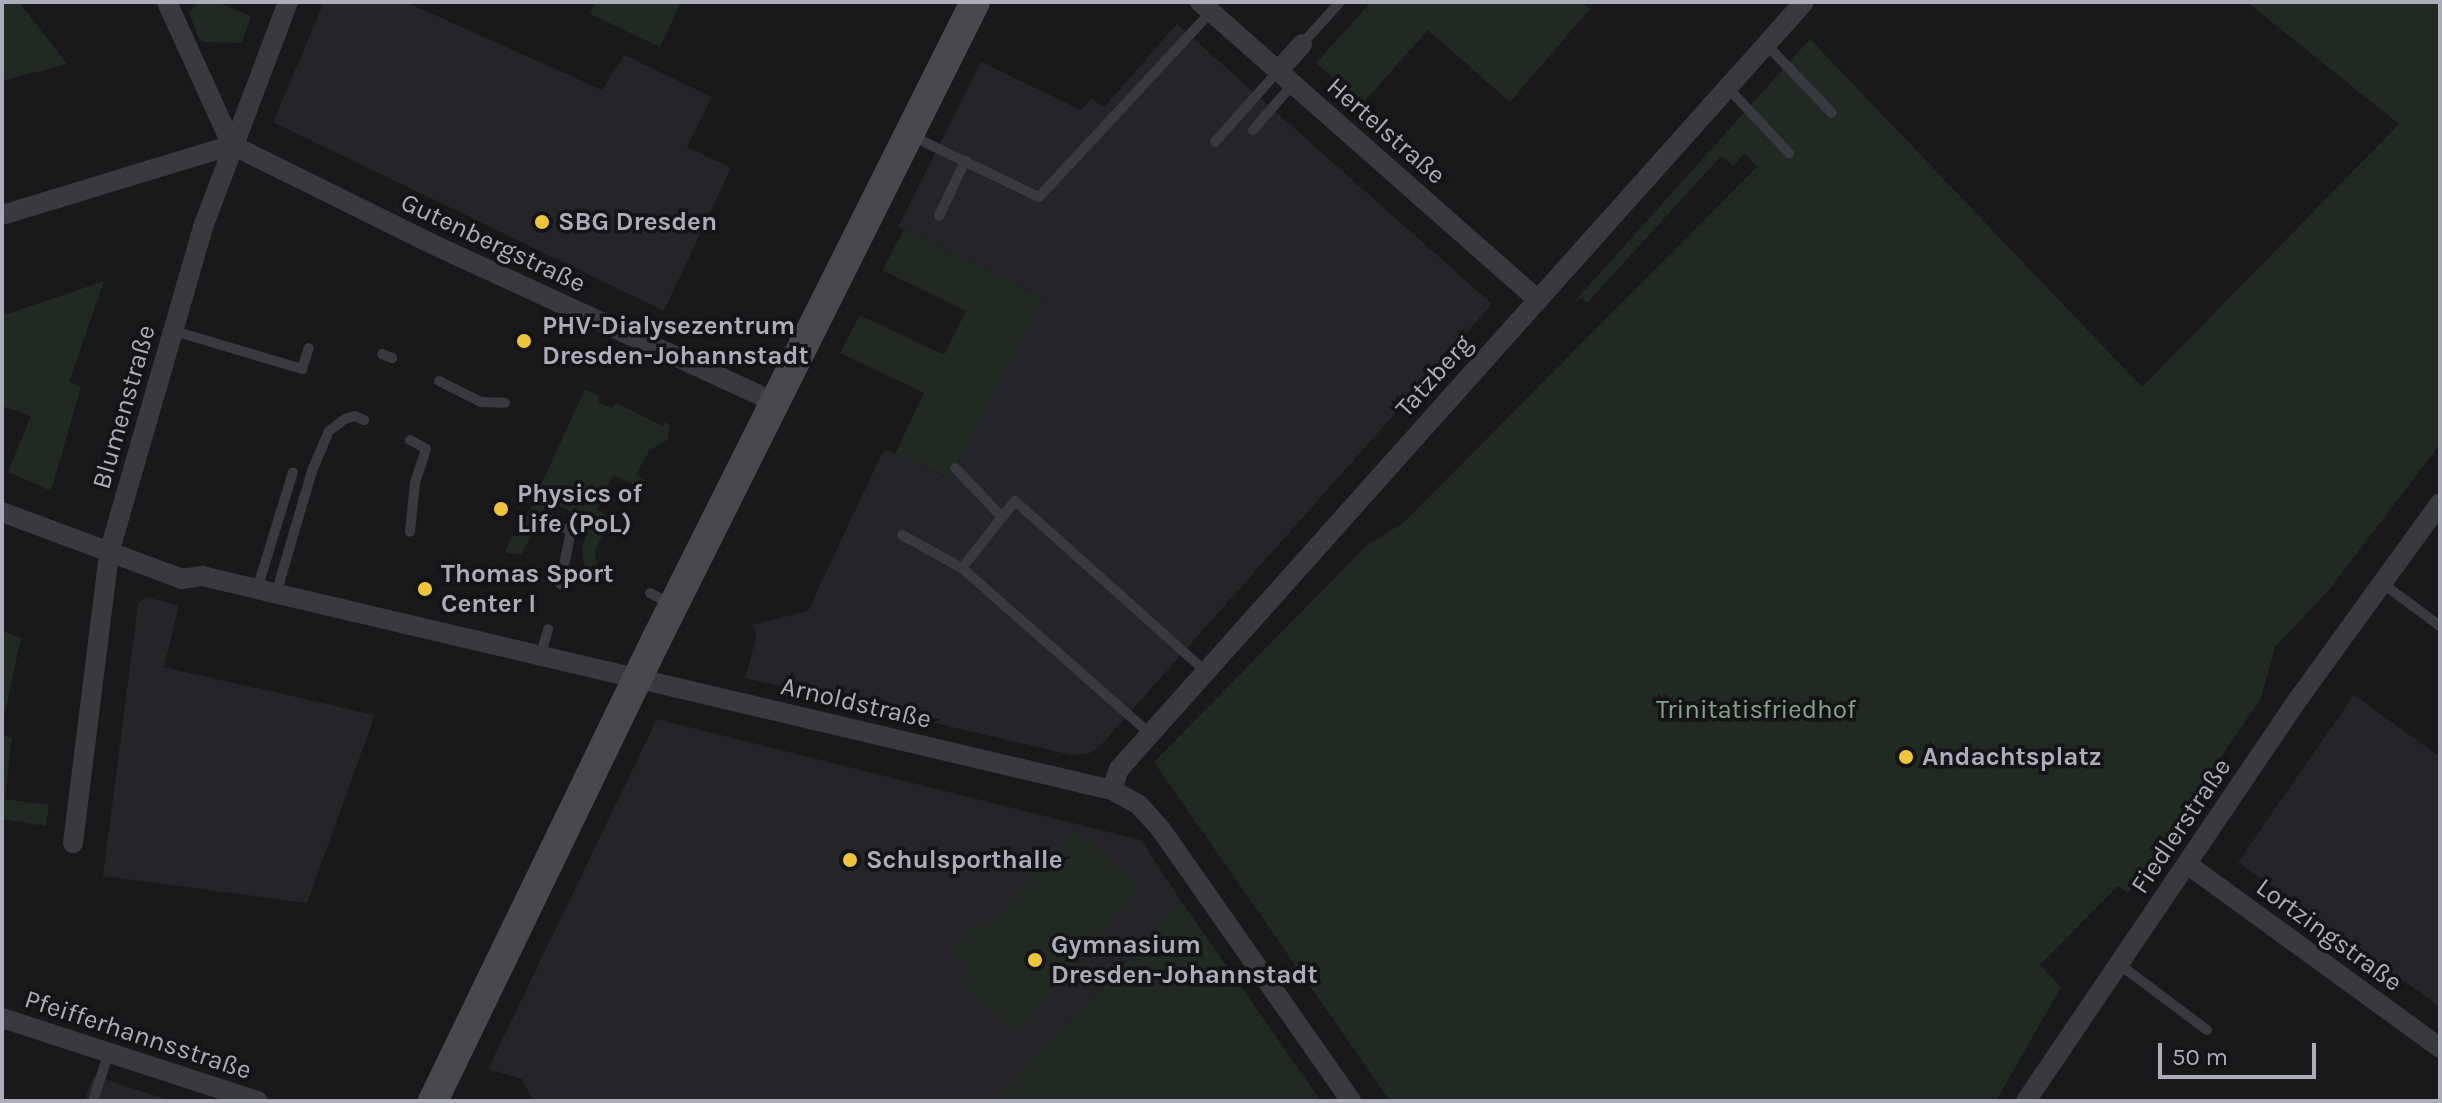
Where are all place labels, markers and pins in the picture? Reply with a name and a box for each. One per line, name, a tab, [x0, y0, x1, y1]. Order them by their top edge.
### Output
place label: SBG Dresden	[558, 206, 717, 238]
marker: SBG Dresden	[533, 213, 551, 231]
place label: PHV-Dialysezentrum Dresden-Johannstadt	[542, 310, 809, 372]
marker: PHV-Dialysezentrum Dresden-Johannstadt	[513, 330, 535, 352]
place label: Physics of Life (PoL)	[517, 478, 642, 540]
marker: Physics of Life (PoL)	[492, 500, 510, 518]
place label: Thomas Sport Center I	[441, 558, 614, 620]
marker: Thomas Sport Center I	[416, 580, 434, 598]
place label: Andachtsplatz	[1922, 741, 2102, 773]
marker: Andachtsplatz	[1897, 748, 1915, 766]
place label: Schulsporthalle	[866, 844, 1063, 876]
marker: Schulsporthalle	[841, 851, 859, 869]
place label: Gymnasium Dresden-Johannstadt	[1051, 929, 1318, 990]
marker: Gymnasium Dresden-Johannstadt	[1026, 951, 1044, 969]

